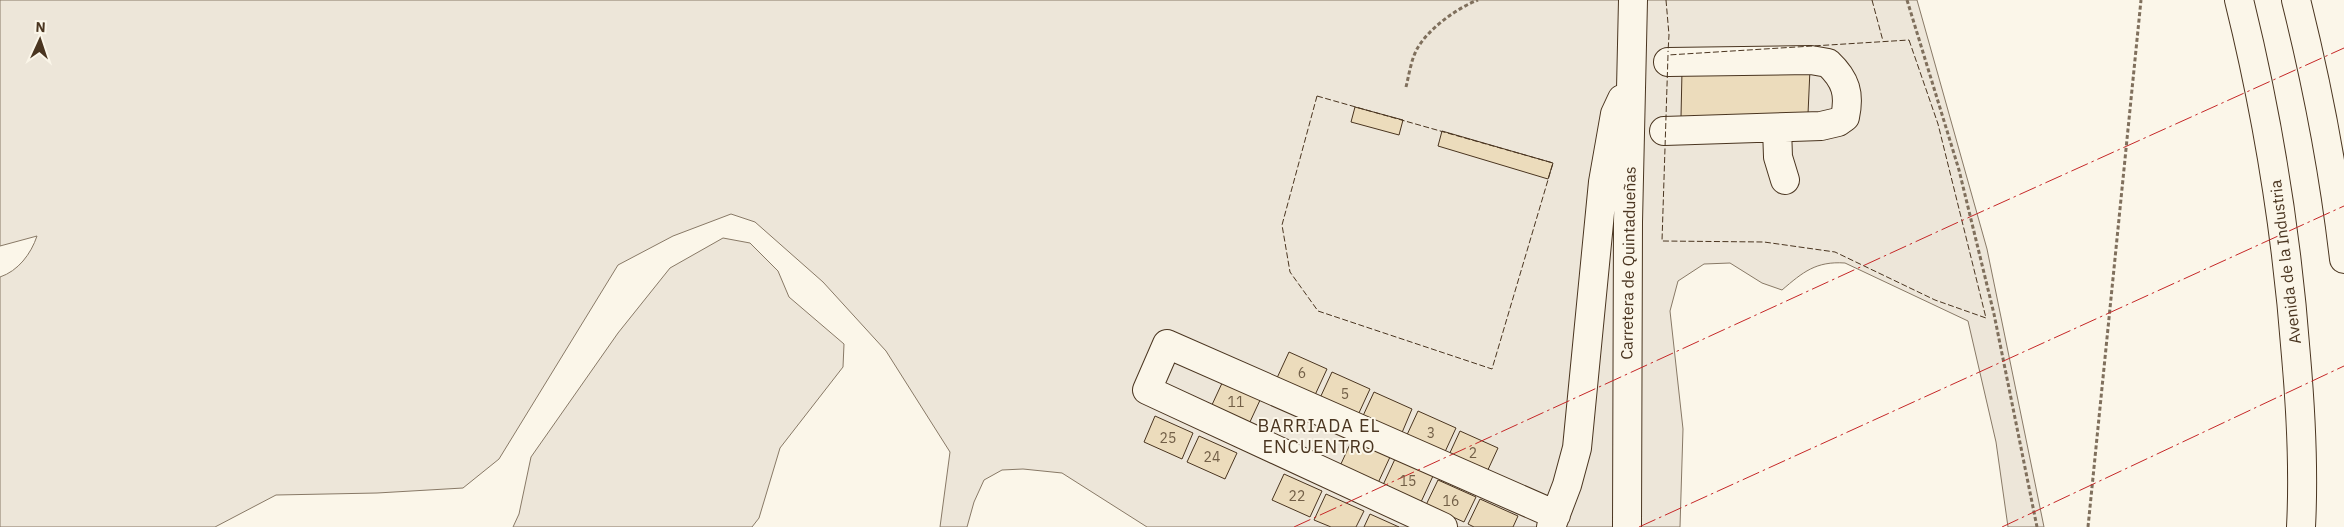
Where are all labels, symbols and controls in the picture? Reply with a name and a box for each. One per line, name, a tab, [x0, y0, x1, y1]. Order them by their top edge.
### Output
north arrow	[15, 15, 65, 65]
text: N	[35, 18, 46, 36]
street label: Carretera de Quintadueñas	[1616, 166, 1640, 360]
street label: Avenida de la Industria	[2265, 178, 2305, 345]
house number: 6	[1298, 364, 1306, 382]
house number: 5	[1341, 385, 1349, 403]
house number: 11	[1228, 393, 1244, 411]
district label: BARRIADA EL ENCUENTRO	[1257, 414, 1381, 458]
house number: 3	[1427, 424, 1435, 442]
house number: 25	[1160, 429, 1176, 447]
house number: 2	[1469, 444, 1477, 462]
house number: 24	[1204, 448, 1220, 466]
house number: 15	[1400, 472, 1416, 490]
house number: 22	[1289, 487, 1305, 505]
house number: 16	[1443, 492, 1459, 510]

